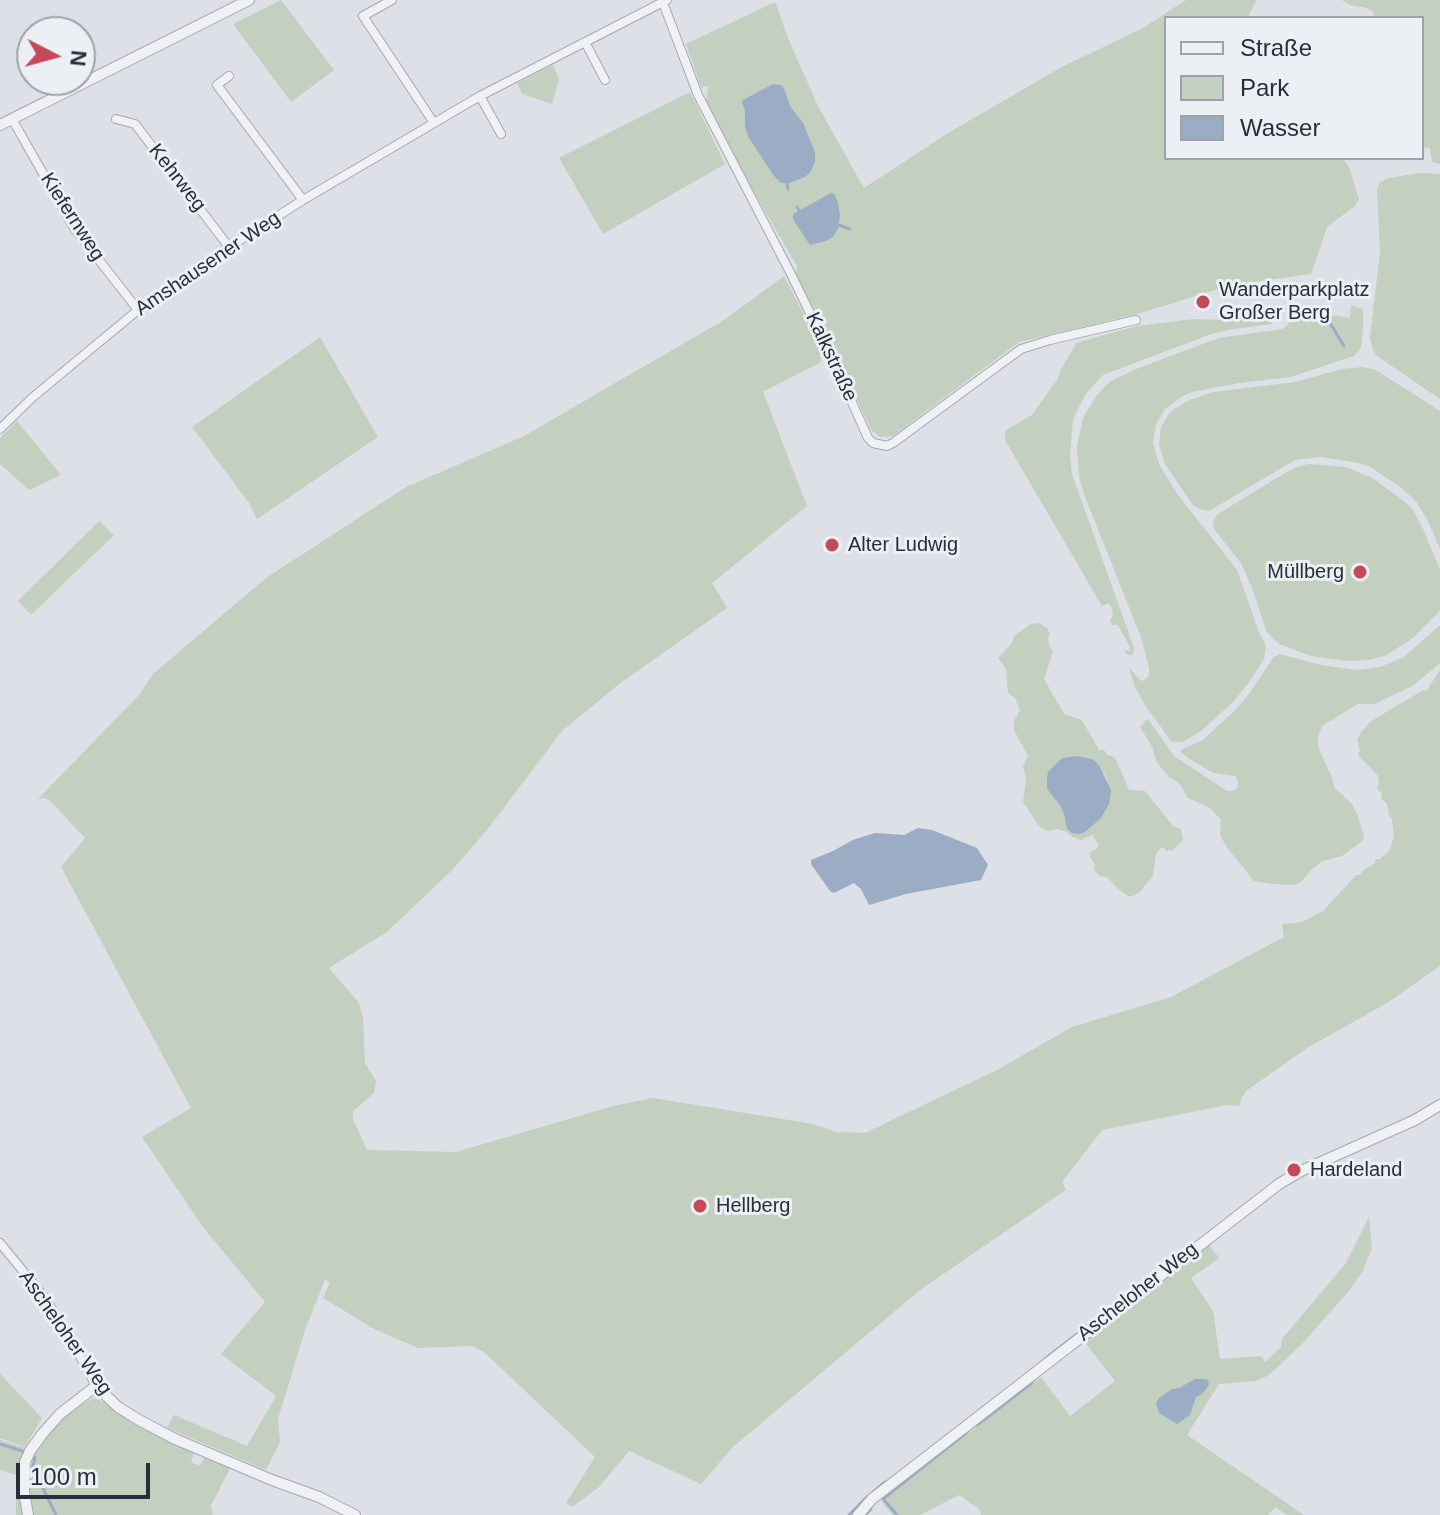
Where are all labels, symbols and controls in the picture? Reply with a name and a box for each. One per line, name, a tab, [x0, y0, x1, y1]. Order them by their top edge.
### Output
north arrow	[16, 16, 96, 96]
legend	[1164, 16, 1424, 160]
text: Straße	[1240, 34, 1312, 61]
text: N	[65, 49, 92, 68]
text: Park	[1240, 74, 1289, 101]
text: Wasser	[1240, 114, 1320, 141]
street label: Kehrweg	[143, 140, 211, 216]
street label: Kiefernweg	[35, 169, 109, 265]
street label: Amshausener Weg	[131, 207, 285, 321]
place label: Wanderparkplatz Großer Berg	[1219, 278, 1369, 325]
marker: Wanderparkplatz Großer Berg	[1194, 293, 1212, 311]
street label: Kalkstraße	[800, 309, 862, 405]
place label: Alter Ludwig	[848, 533, 958, 557]
marker: Alter Ludwig	[823, 536, 841, 554]
place label: Müllberg	[1267, 560, 1344, 584]
marker: Müllberg	[1351, 563, 1369, 581]
place label: Hardeland	[1310, 1158, 1402, 1182]
marker: Hardeland	[1285, 1161, 1303, 1179]
place label: Hellberg	[716, 1194, 790, 1218]
marker: Hellberg	[691, 1197, 709, 1215]
street label: Ascheloher Weg	[1073, 1237, 1203, 1347]
street label: Ascheloher Weg	[13, 1266, 117, 1400]
scale bar	[20, 1447, 154, 1497]
text: 100 m	[30, 1463, 97, 1490]

